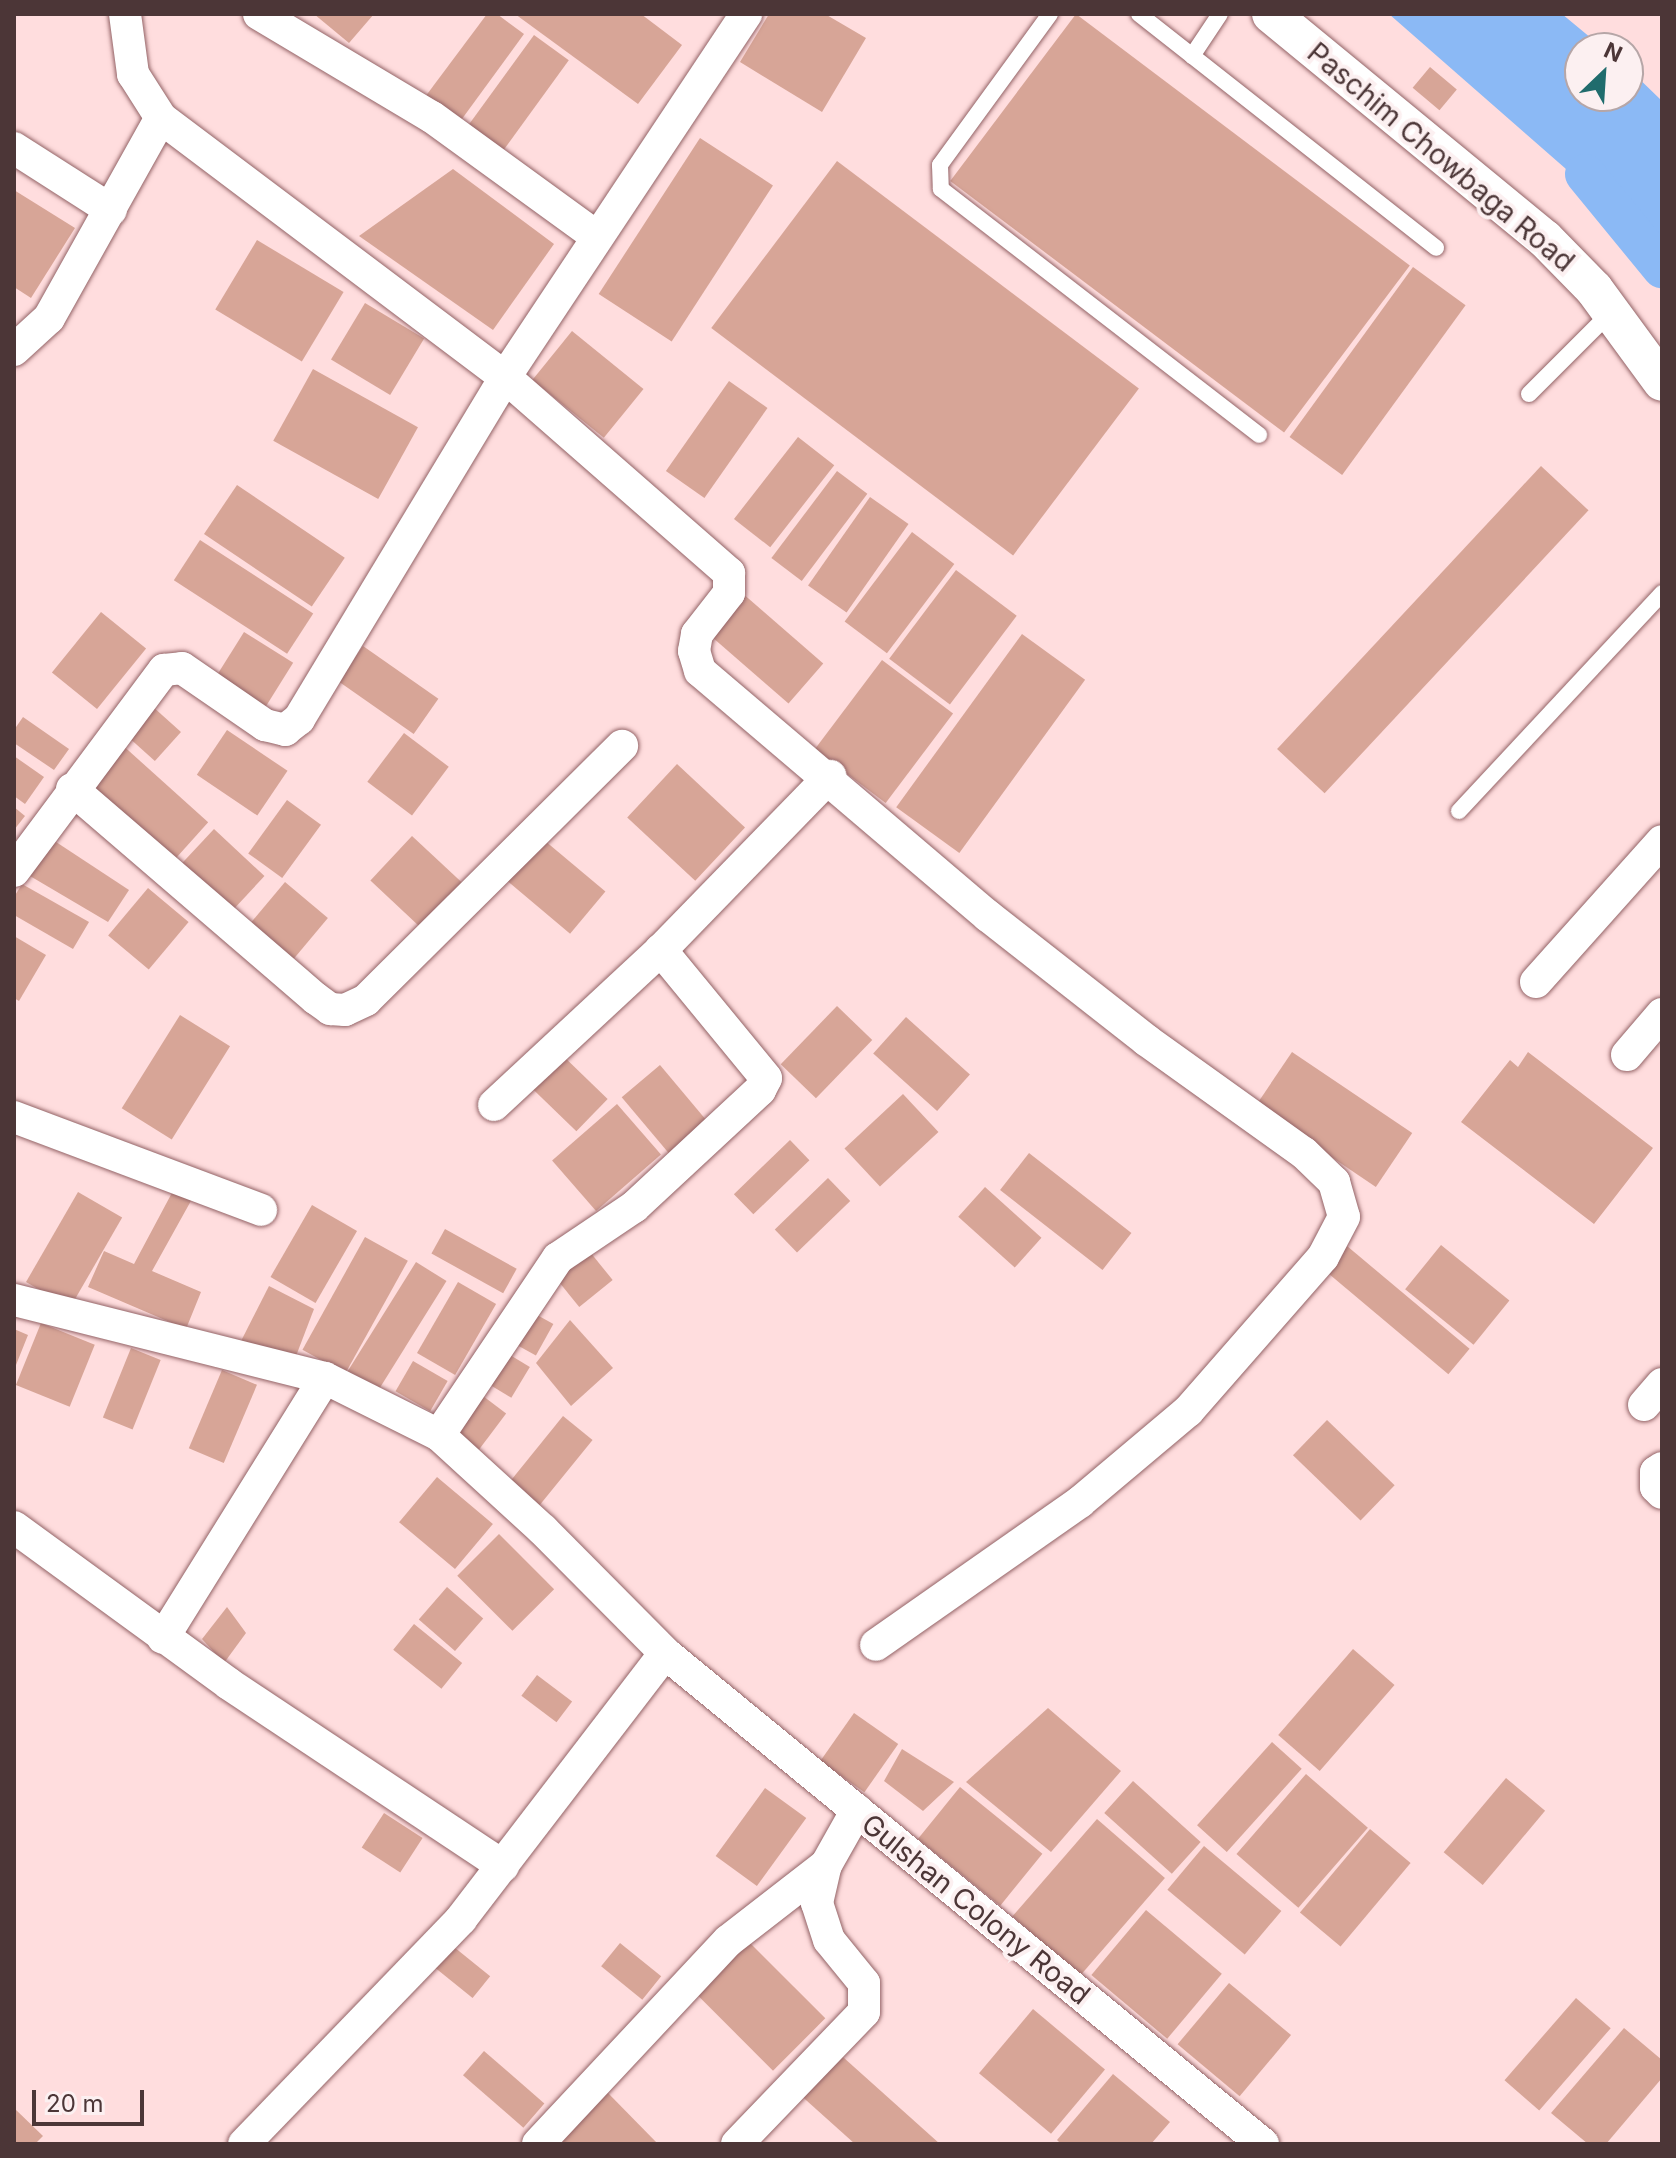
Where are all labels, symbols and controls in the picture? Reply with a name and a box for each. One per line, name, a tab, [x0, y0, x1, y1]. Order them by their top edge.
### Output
north arrow	[1564, 32, 1644, 112]
street label: Paschim Chowbaga Road	[1301, 36, 1581, 278]
text: N	[1600, 37, 1626, 67]
street label: Gulshan Colony Road	[855, 1807, 1097, 2011]
scale bar	[36, 2074, 148, 2124]
text: 20 m	[46, 2089, 104, 2118]

